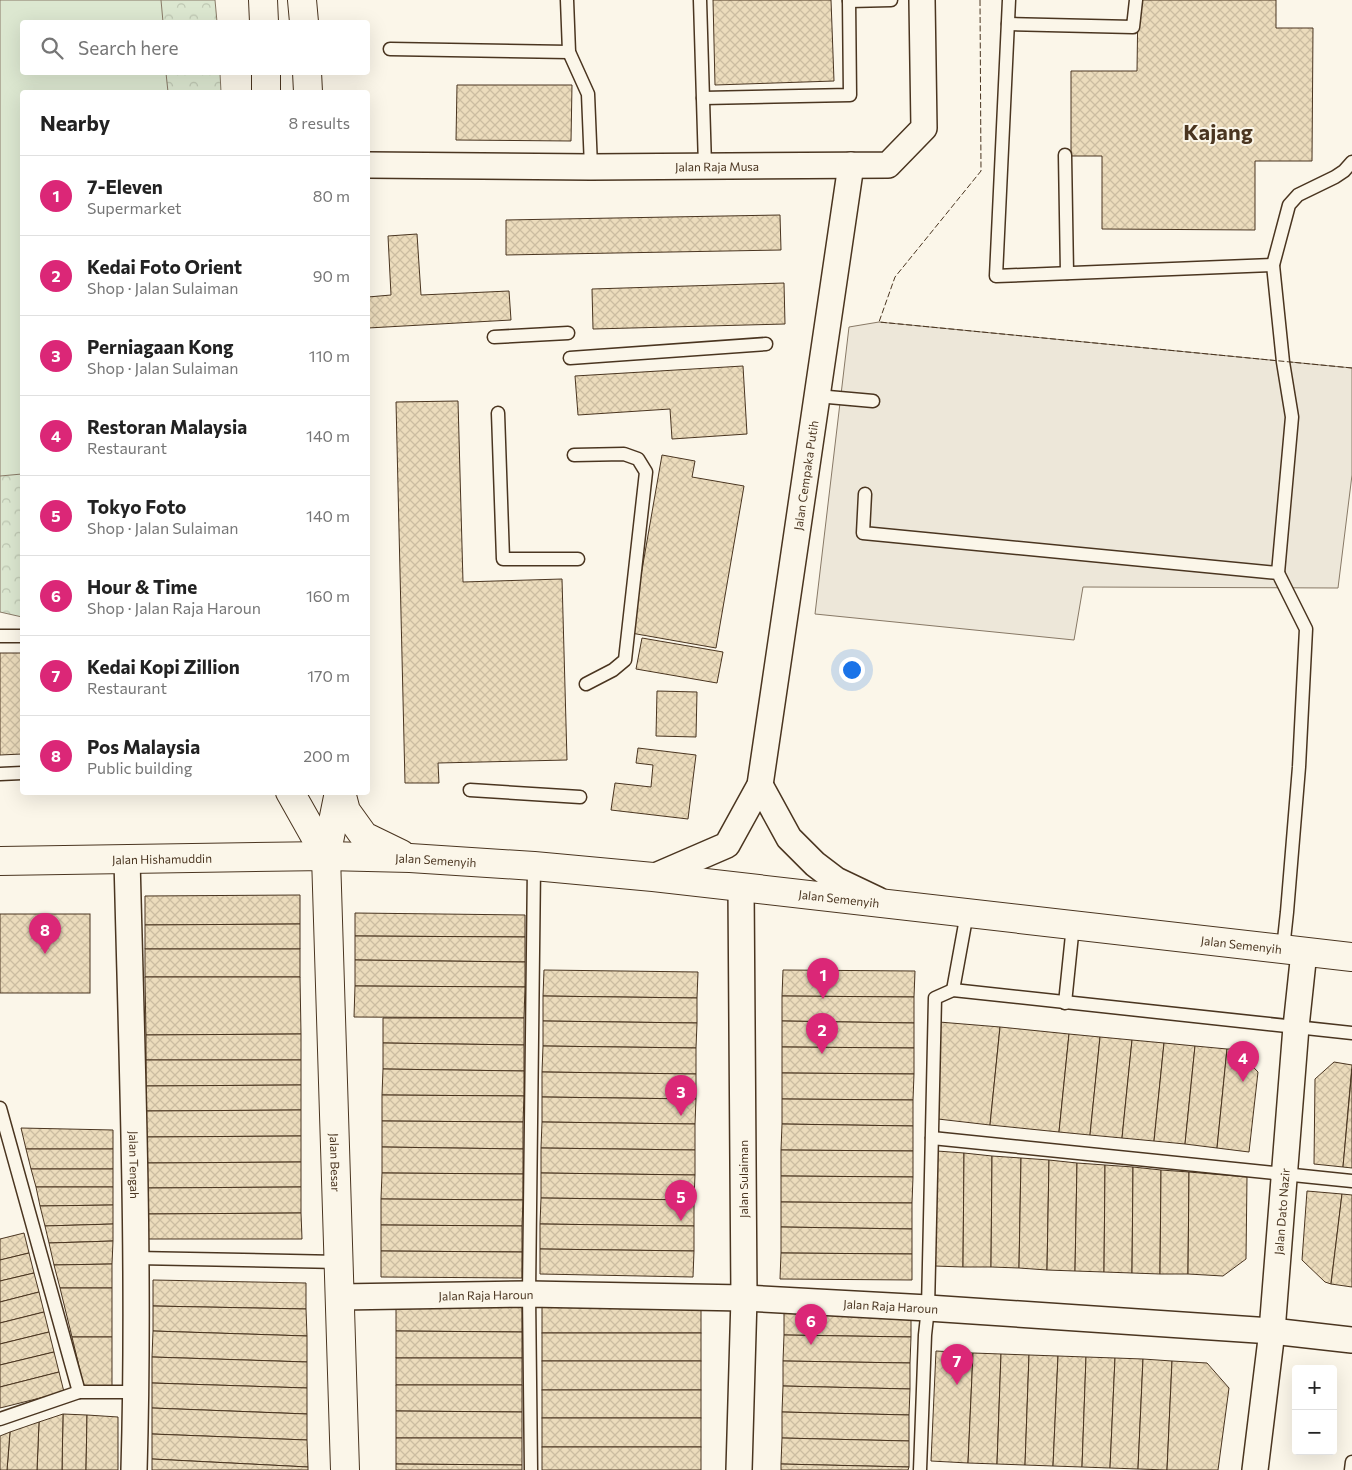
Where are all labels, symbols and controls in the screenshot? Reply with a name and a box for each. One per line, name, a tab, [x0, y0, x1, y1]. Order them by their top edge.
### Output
search box	[20, 20, 370, 75]
icon: search	[38, 34, 66, 62]
text: Search here	[78, 36, 178, 59]
text: Nearby	[40, 110, 110, 135]
text: 8 results	[289, 113, 350, 132]
district label: Kajang	[1183, 118, 1253, 145]
street label: Jalan Raja Musa	[675, 159, 759, 174]
text: 7-Eleven	[87, 175, 163, 198]
text: 1	[52, 186, 60, 205]
text: 80 m	[313, 186, 350, 205]
text: Supermarket	[87, 198, 182, 217]
text: Kedai Foto Orient	[87, 255, 242, 278]
text: 2	[51, 266, 61, 285]
text: 90 m	[313, 266, 350, 285]
text: Shop · Jalan Sulaiman	[87, 278, 239, 297]
text: Perniagaan Kong	[87, 335, 233, 358]
text: 3	[51, 346, 61, 365]
text: 110 m	[309, 346, 350, 365]
text: Shop · Jalan Sulaiman	[87, 358, 239, 377]
text: Restoran Malaysia	[87, 415, 247, 438]
street label: Jalan Cempaka Putih	[790, 419, 820, 532]
text: 4	[51, 426, 61, 445]
text: 140 m	[306, 426, 350, 445]
text: Restaurant	[87, 438, 167, 457]
text: Tokyo Foto	[87, 495, 186, 518]
text: 5	[51, 506, 61, 525]
text: 140 m	[306, 506, 350, 525]
text: Shop · Jalan Sulaiman	[87, 518, 239, 537]
text: Hour & Time	[87, 575, 197, 598]
text: 6	[51, 586, 61, 605]
text: 160 m	[306, 586, 350, 605]
text: Shop · Jalan Raja Haroun	[87, 598, 261, 617]
text: Kedai Kopi Zillion	[87, 655, 240, 678]
your location	[839, 657, 865, 683]
text: 7	[52, 666, 60, 685]
text: 170 m	[307, 666, 350, 685]
text: Restaurant	[87, 678, 167, 697]
text: Pos Malaysia	[87, 735, 200, 758]
text: 8	[51, 746, 61, 765]
text: 200 m	[303, 746, 350, 765]
text: Public building	[87, 758, 192, 777]
street label: Jalan Hishamuddin	[112, 851, 212, 867]
street label: Jalan Semenyih	[395, 851, 477, 869]
street label: Jalan Semenyih	[798, 887, 880, 910]
pin: 8	[29, 913, 61, 954]
street label: Jalan Semenyih	[1200, 933, 1283, 956]
pin: 1	[807, 958, 839, 999]
pin: 2	[806, 1013, 838, 1054]
pin: 4	[1227, 1041, 1259, 1082]
pin: 3	[665, 1075, 697, 1116]
street label: Jalan Tengah	[126, 1131, 142, 1199]
street label: Jalan Besar	[327, 1133, 343, 1192]
street label: Jalan Sulaiman	[736, 1140, 751, 1218]
street label: Jalan Dato Nazir	[1271, 1167, 1292, 1255]
pin: 5	[665, 1180, 697, 1221]
street label: Jalan Raja Haroun	[438, 1287, 534, 1303]
street label: Jalan Raja Haroun	[843, 1296, 939, 1316]
pin: 6	[795, 1304, 827, 1345]
pin: 7	[941, 1344, 973, 1385]
map controls	[1292, 1365, 1337, 1455]
button: +	[1292, 1365, 1337, 1410]
button: −	[1292, 1410, 1337, 1455]

